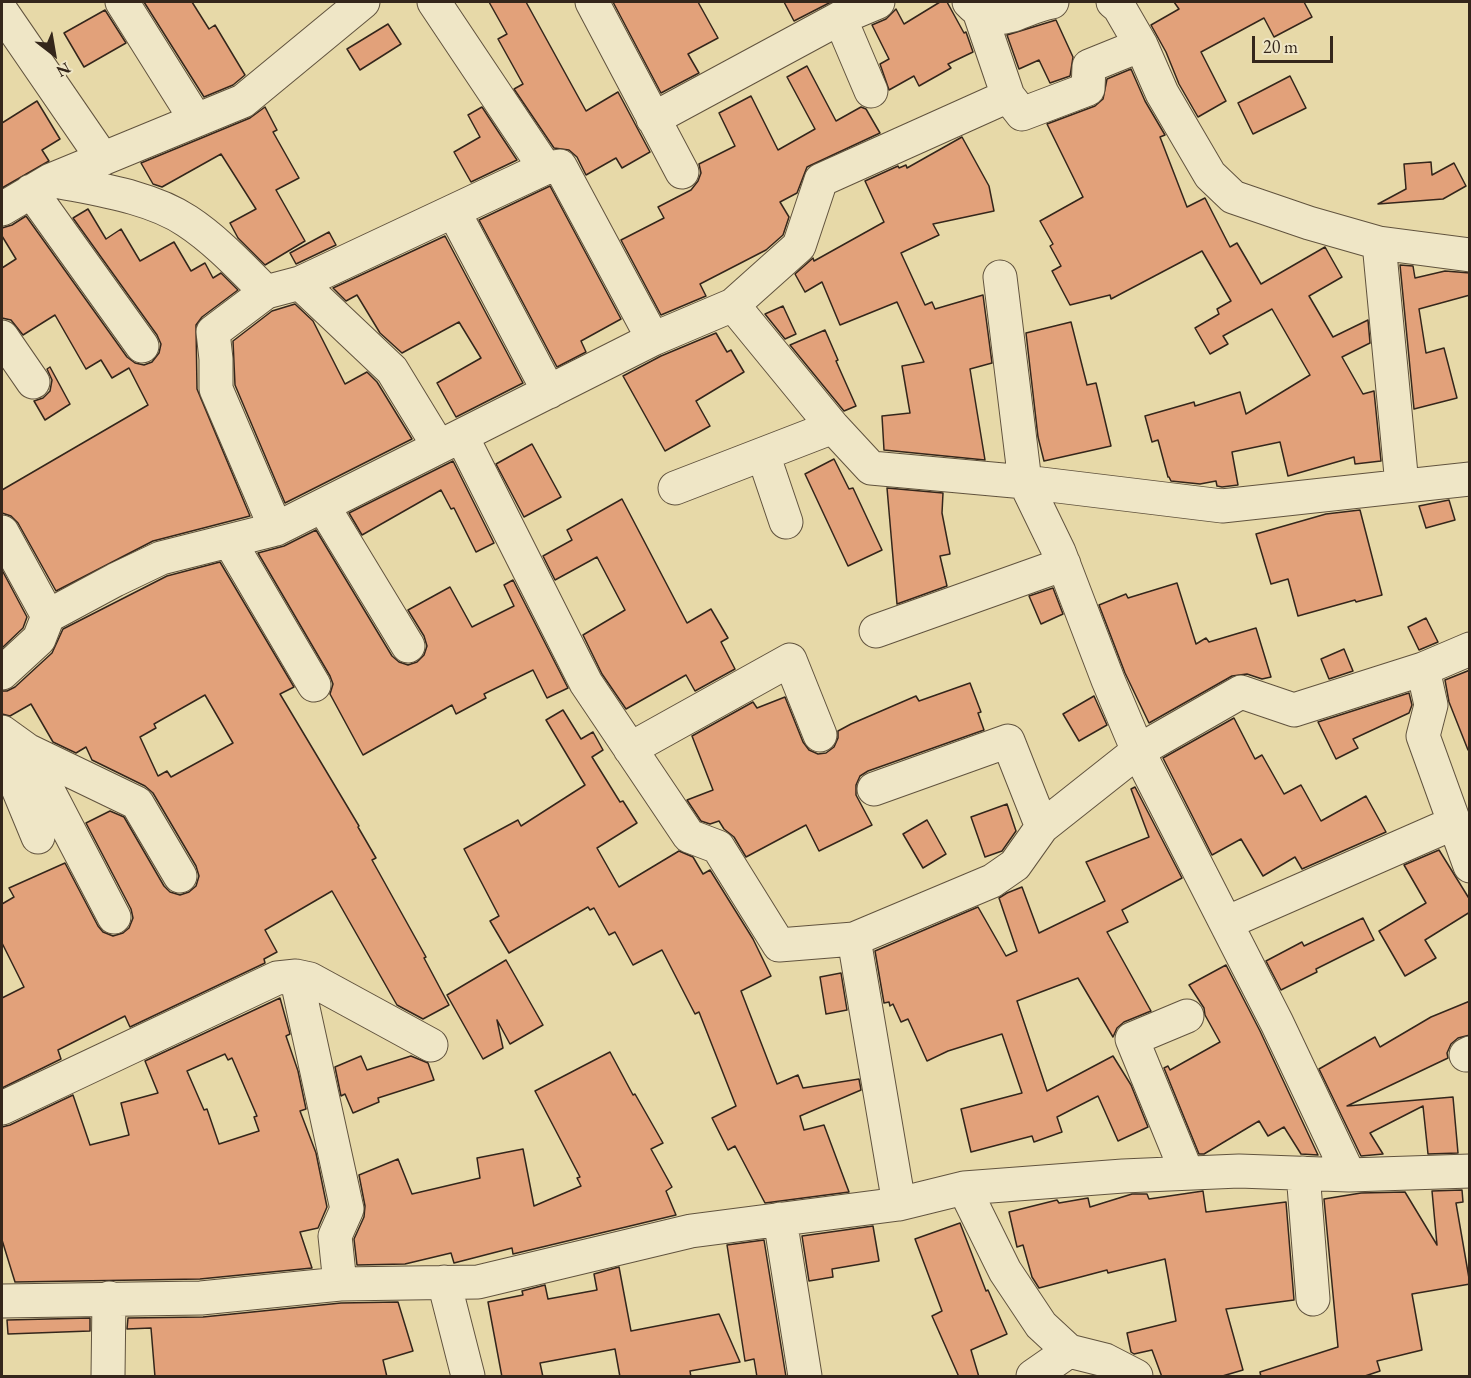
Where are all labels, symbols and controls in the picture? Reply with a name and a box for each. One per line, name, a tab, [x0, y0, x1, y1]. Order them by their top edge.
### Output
north arrow	[24, 24, 84, 84]
scale bar	[1255, 24, 1336, 62]
text: 20 m	[1263, 35, 1298, 58]
text: N	[53, 58, 74, 82]

